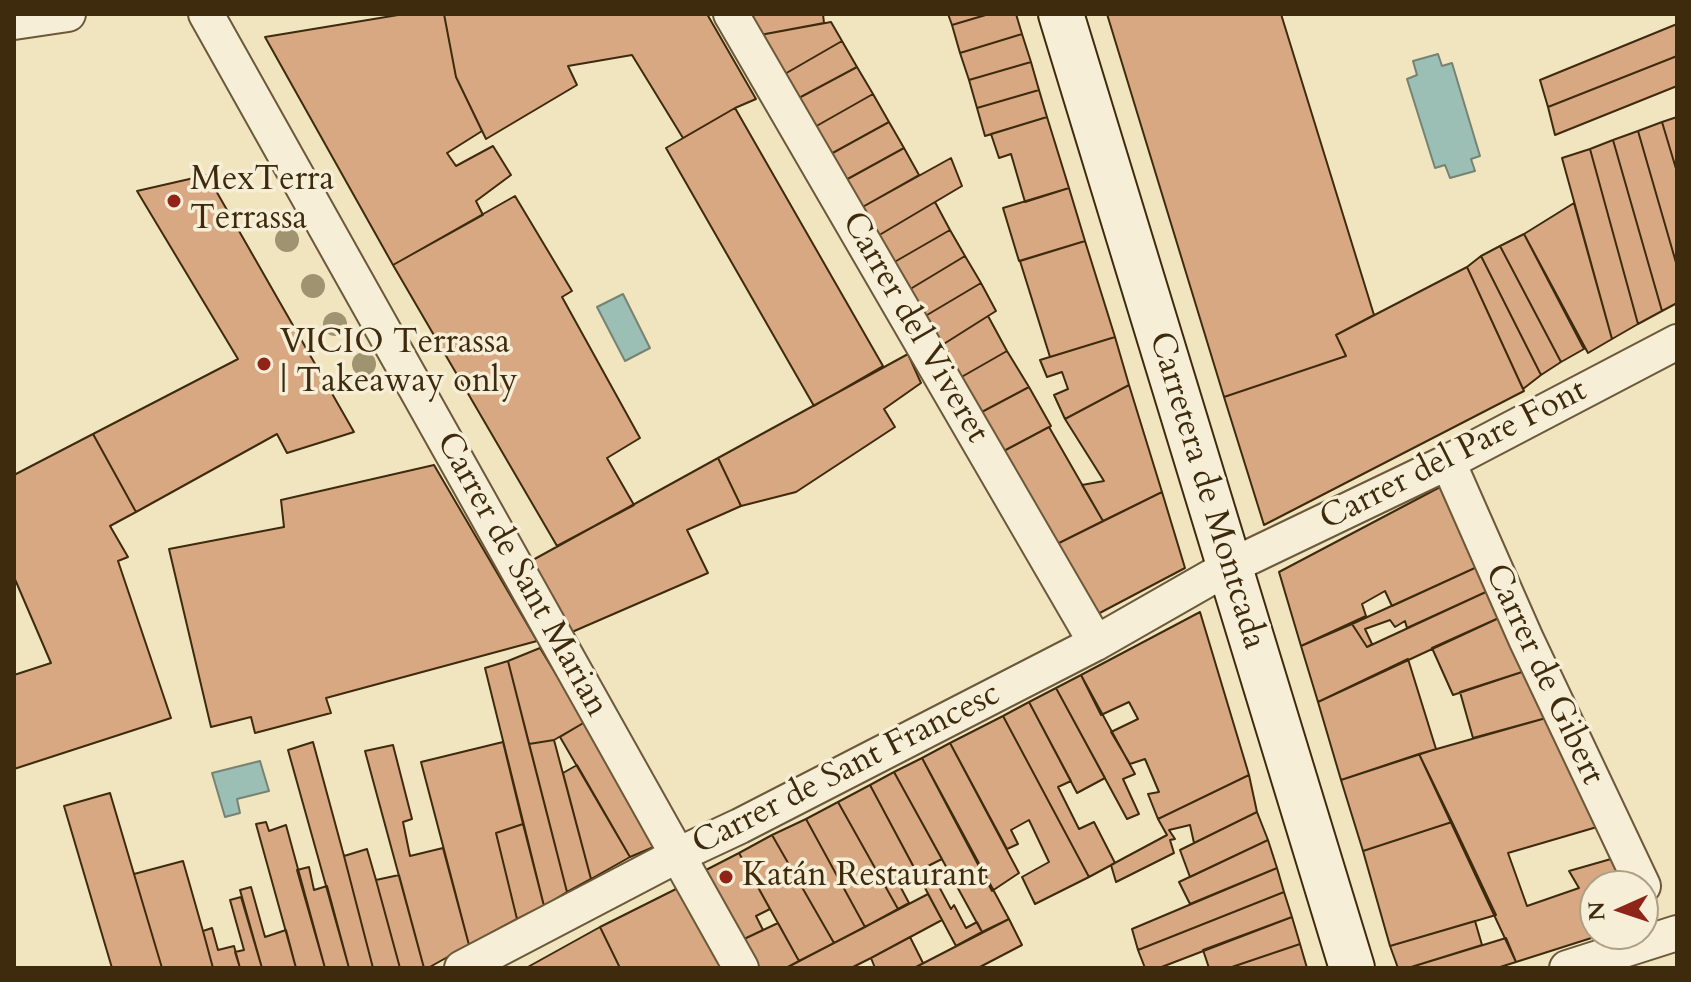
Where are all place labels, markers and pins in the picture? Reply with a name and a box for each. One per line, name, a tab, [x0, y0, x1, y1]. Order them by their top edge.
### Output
place label: MexTerra Terrassa	[190, 161, 334, 240]
marker: MexTerra Terrassa	[165, 192, 183, 210]
place label: VICIO Terrassa | Takeaway only	[280, 324, 518, 404]
marker: VICIO Terrassa | Takeaway only	[255, 355, 273, 373]
place label: Katán Restaurant	[742, 857, 988, 897]
marker: Katán Restaurant	[717, 868, 735, 886]

